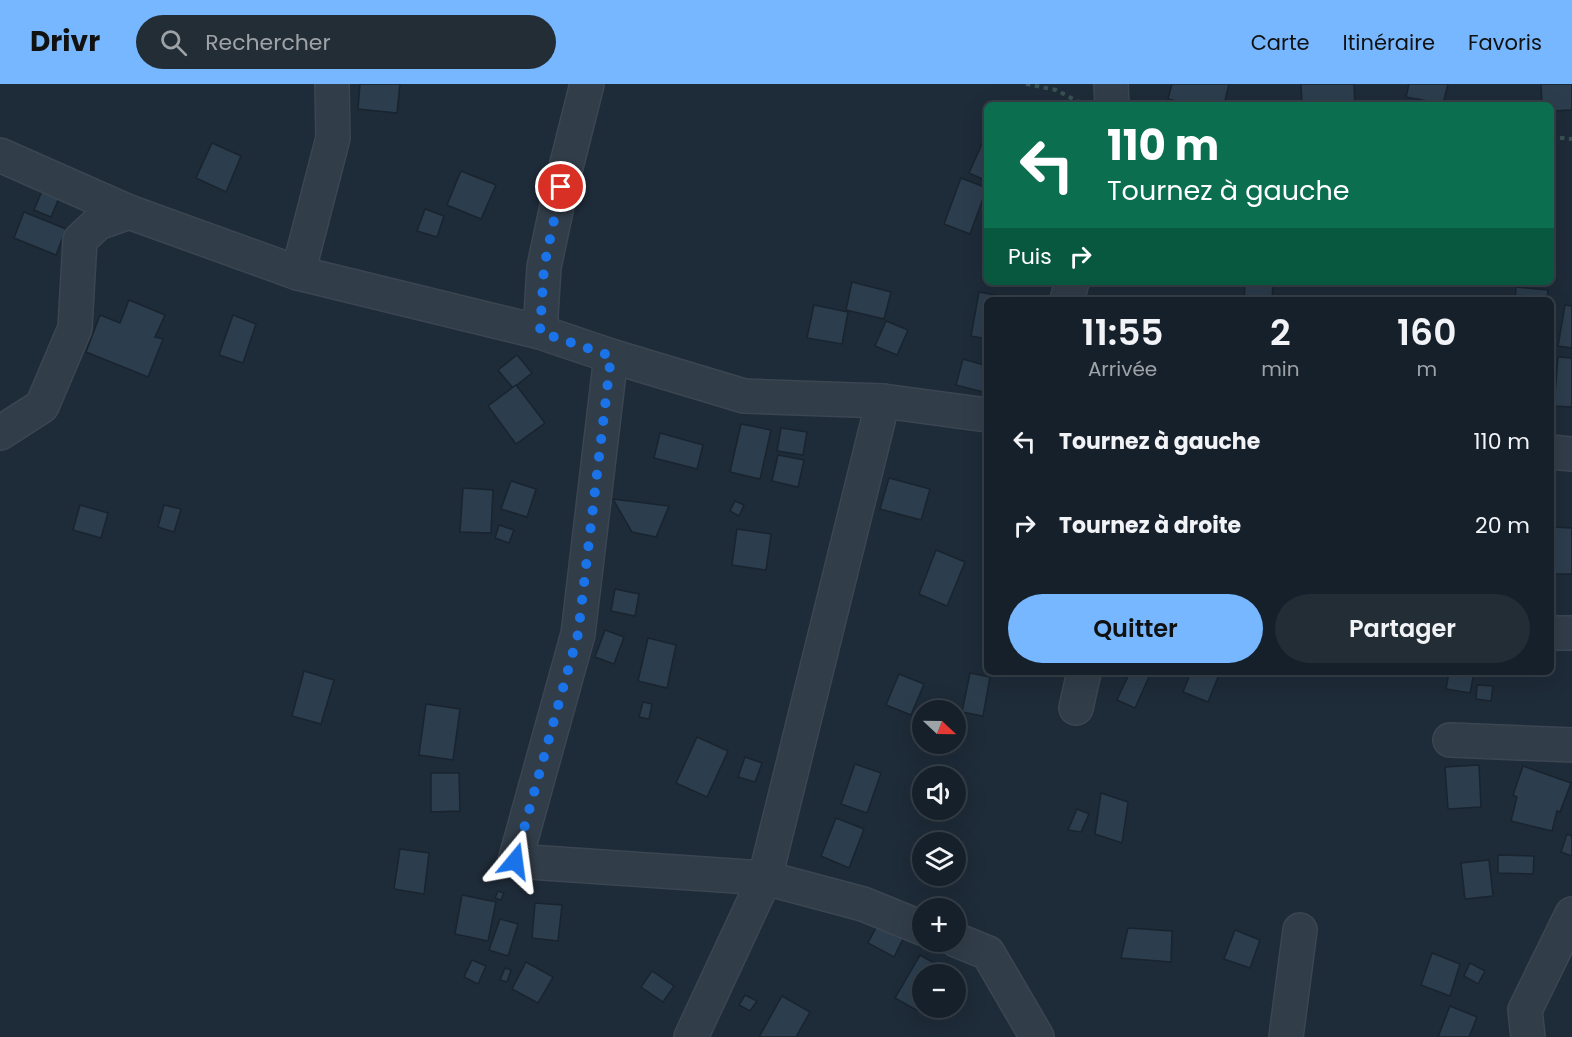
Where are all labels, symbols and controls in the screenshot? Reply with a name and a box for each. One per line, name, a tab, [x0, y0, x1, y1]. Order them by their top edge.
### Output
search box	[136, 15, 556, 69]
text: Drivr	[30, 22, 100, 61]
icon: search	[157, 26, 190, 59]
text: Rechercher	[205, 27, 331, 58]
text: Carte	[1251, 28, 1310, 57]
text: Itinéraire	[1343, 28, 1435, 57]
text: Favoris	[1468, 28, 1542, 57]
text: 110 m	[1107, 116, 1219, 175]
icon: left	[1008, 126, 1086, 204]
pin	[535, 161, 586, 212]
icon: arrive	[544, 170, 577, 203]
text: Tournez à gauche	[1107, 172, 1349, 209]
icon: right	[1064, 240, 1097, 273]
text: Puis	[1008, 241, 1052, 272]
text: 11:55	[1082, 307, 1164, 358]
text: 2	[1270, 307, 1291, 358]
text: 160	[1397, 307, 1456, 358]
text: Arrivée	[1088, 355, 1157, 383]
text: min	[1261, 355, 1299, 383]
text: m	[1416, 355, 1437, 383]
icon: left	[1008, 425, 1041, 458]
text: Tournez à gauche	[1059, 426, 1260, 457]
text: 110 m	[1474, 426, 1530, 457]
icon: right	[1008, 509, 1041, 542]
text: Tournez à droite	[1059, 510, 1241, 541]
text: 20 m	[1475, 510, 1530, 541]
button: Quitter	[1008, 594, 1263, 663]
button: Partager	[1275, 594, 1530, 663]
north arrow	[912, 700, 966, 754]
map controls	[912, 700, 966, 1018]
button: sound	[912, 766, 966, 820]
position arrow	[483, 829, 547, 893]
button: layers	[912, 832, 966, 886]
button: +	[912, 898, 966, 952]
button: −	[912, 964, 966, 1018]

